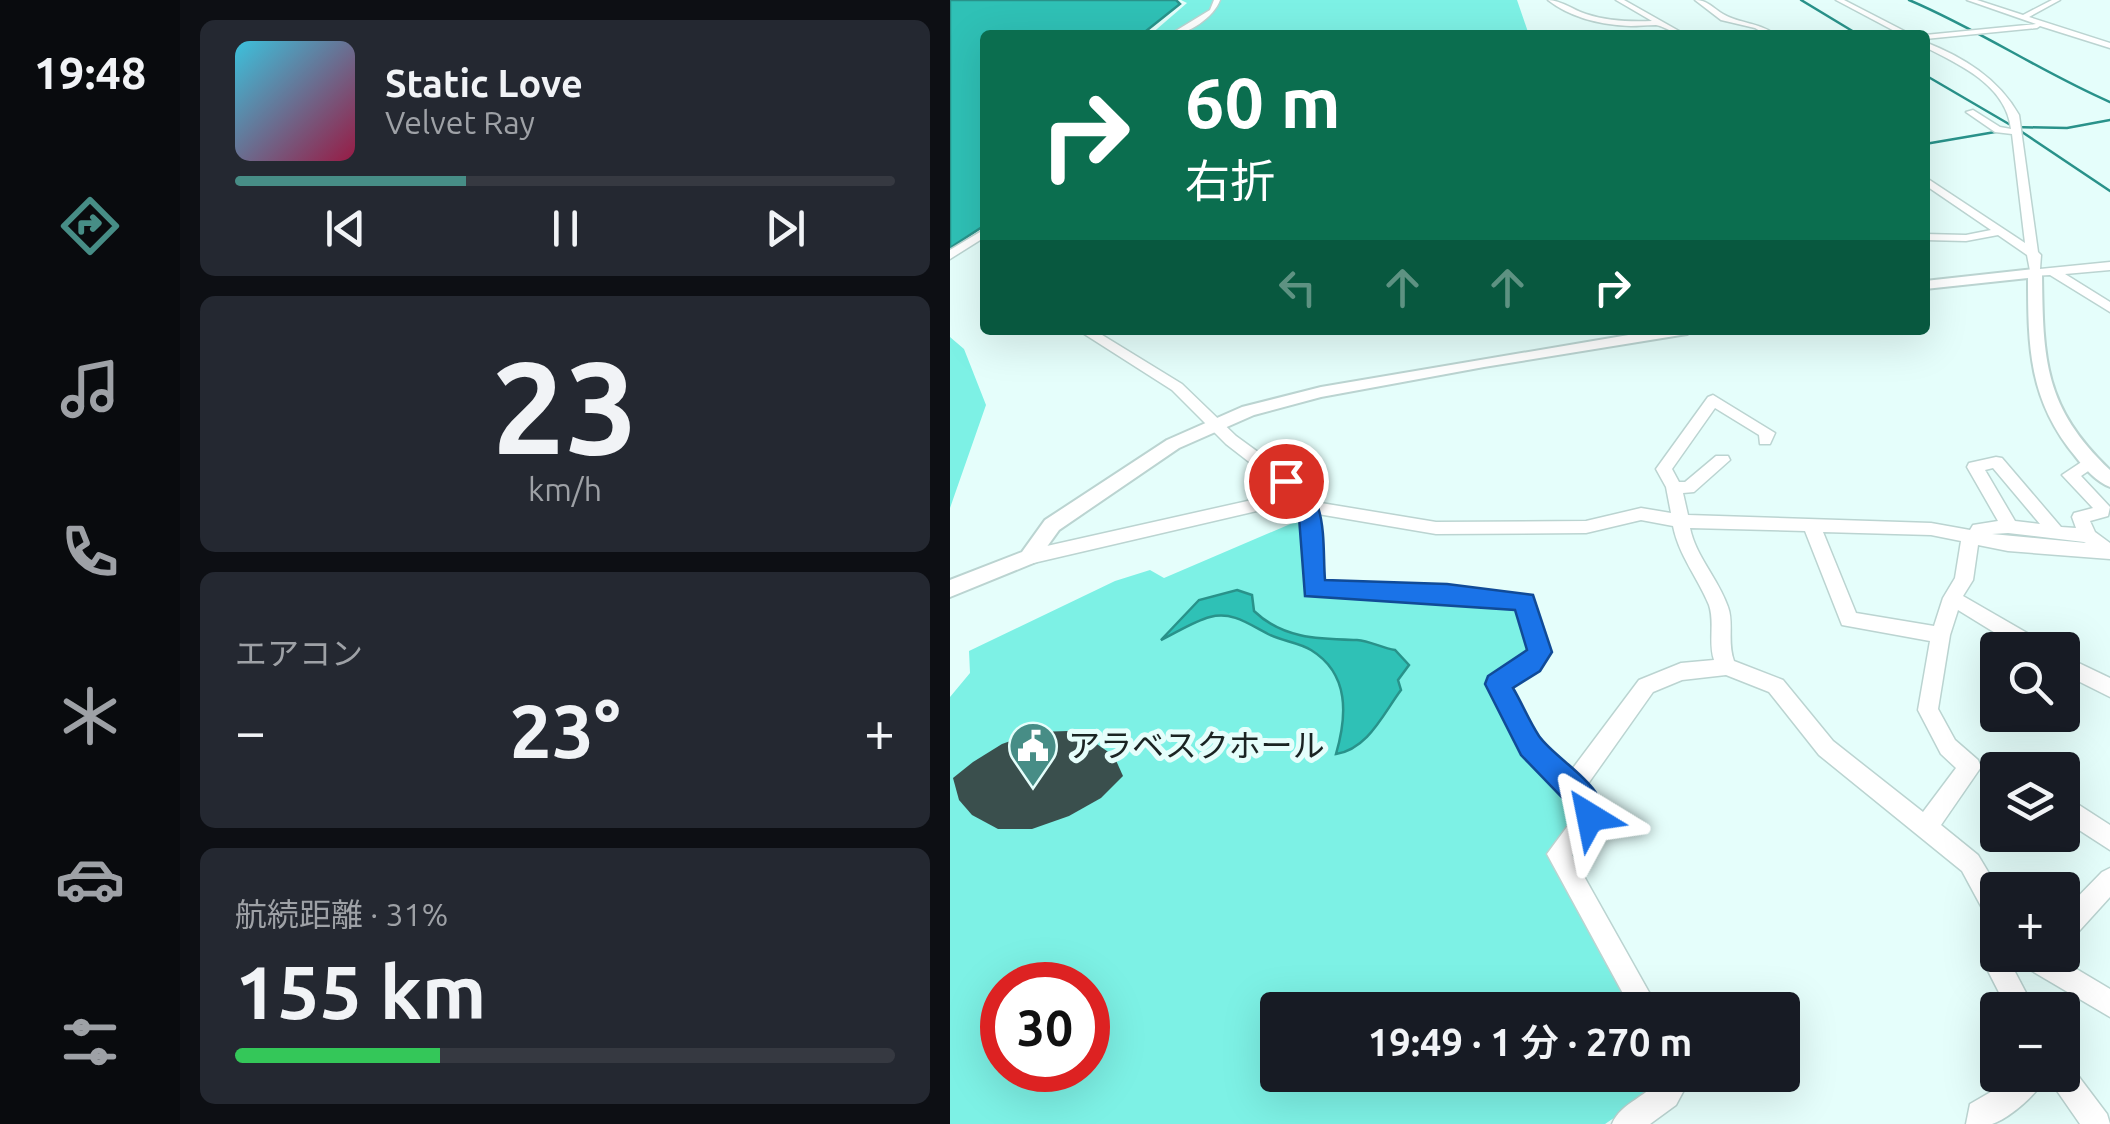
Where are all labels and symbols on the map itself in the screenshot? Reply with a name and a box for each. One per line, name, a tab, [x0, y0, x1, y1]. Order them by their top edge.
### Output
pin	[1244, 439, 1329, 524]
public building icon: アラベスクホール	[1007, 720, 1059, 788]
place label: アラベスクホール	[1068, 727, 1325, 763]
position arrow	[1538, 765, 1642, 869]
speed limit sign: 30	[980, 962, 1110, 1092]

